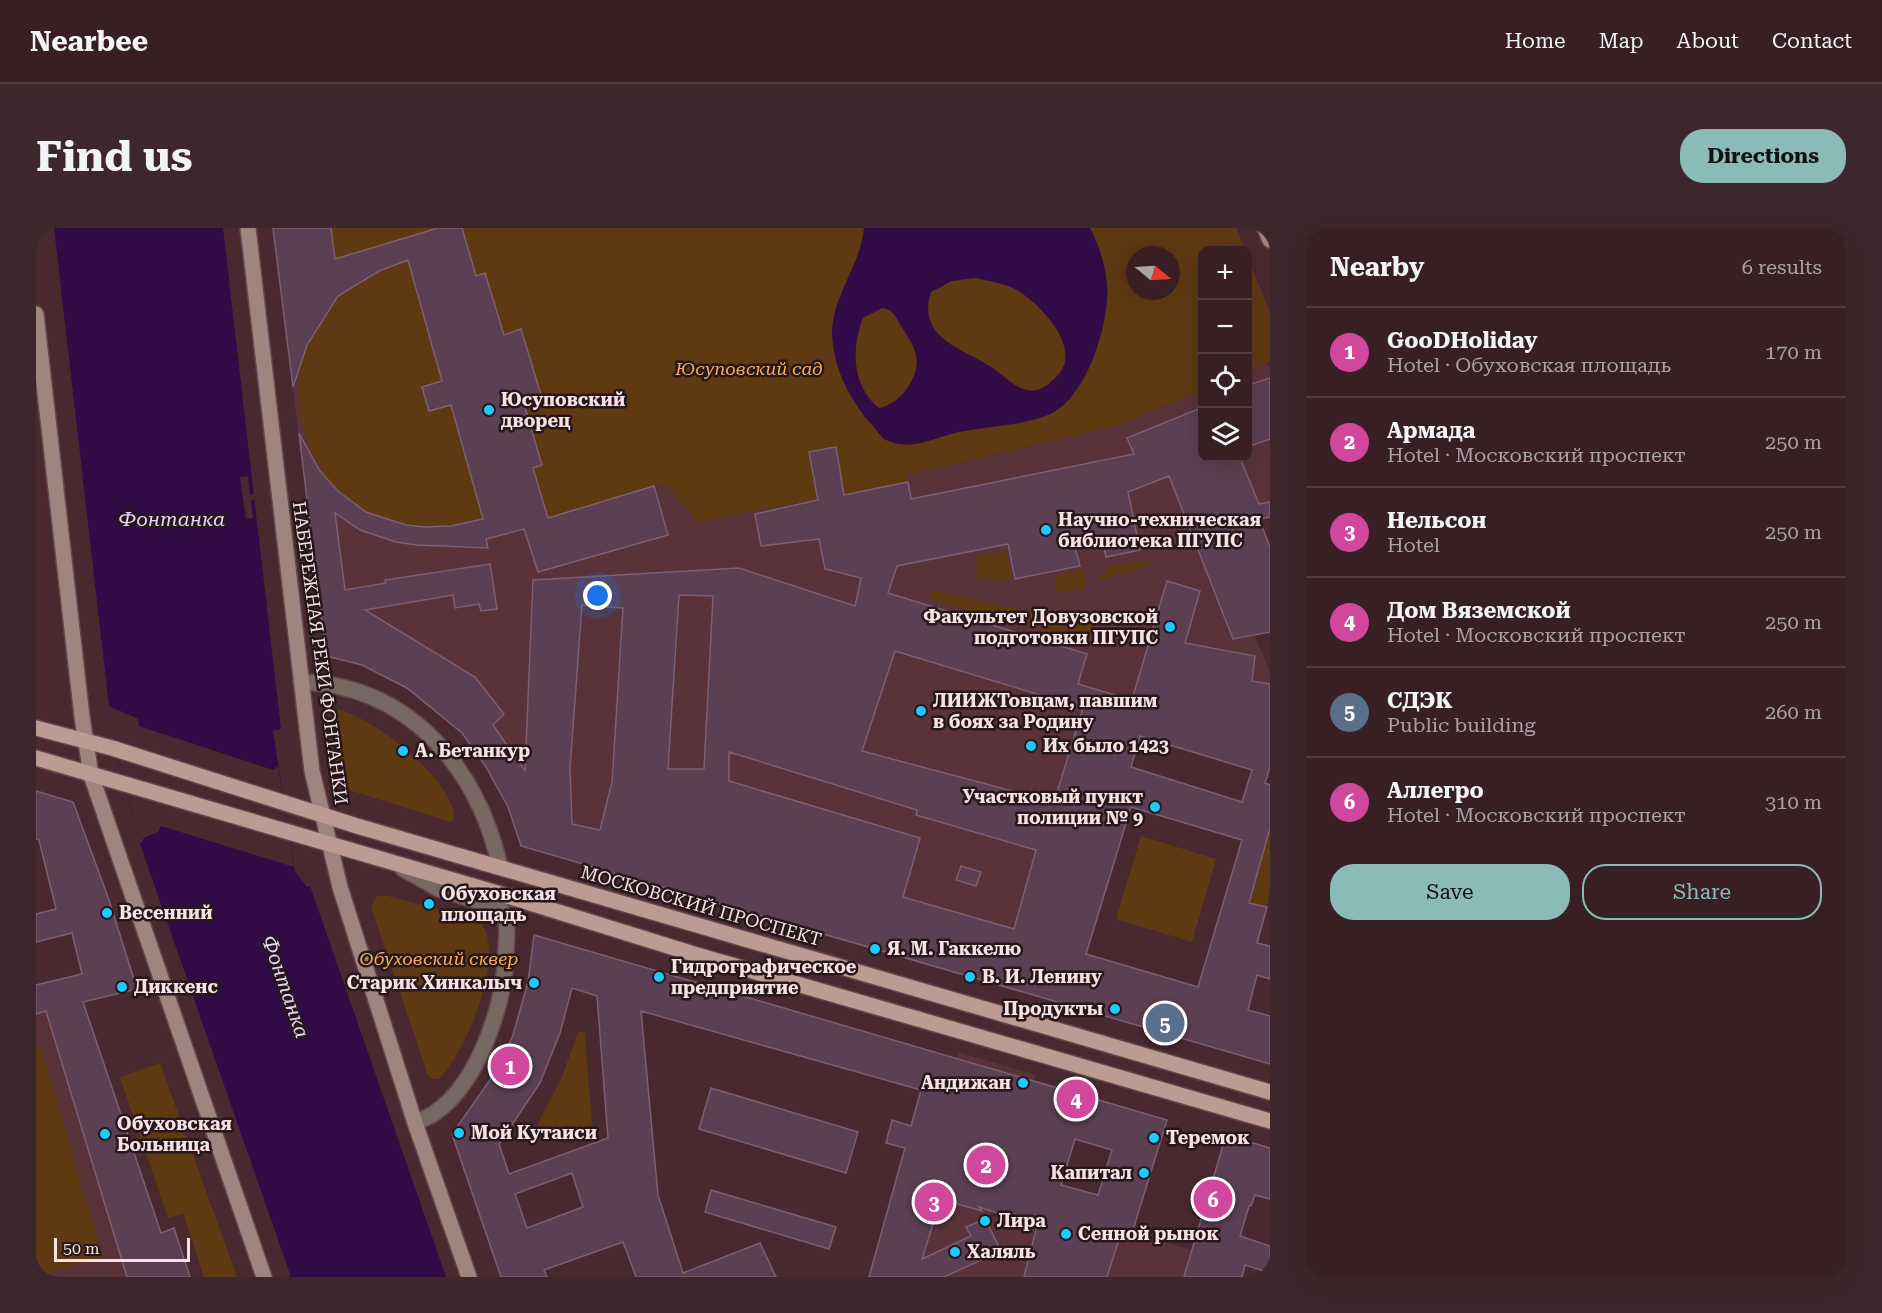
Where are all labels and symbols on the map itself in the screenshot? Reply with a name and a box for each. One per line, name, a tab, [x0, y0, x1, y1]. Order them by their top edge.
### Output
north arrow	[1126, 246, 1180, 300]
park label: Юсуповский сад	[674, 358, 823, 379]
place label: Юсуповский дворец	[501, 389, 625, 431]
marker: Юсуповский дворец	[482, 403, 496, 417]
street label: НАБЕРЕЖНАЯ РЕКИ ФОНТАНКИ	[289, 500, 352, 806]
water label: Фонтанка	[119, 507, 225, 531]
place label: Научно-техническая библиотека ПГУПС	[1058, 509, 1261, 551]
marker: Научно-техническая библиотека ПГУПС	[1039, 523, 1053, 537]
your location	[583, 581, 612, 610]
place label: Факультет Довузовской подготовки ПГУПС	[923, 606, 1158, 648]
marker: Факультет Довузовской подготовки ПГУПС	[1163, 620, 1177, 634]
place label: ЛИИЖТовцам, павшим в боях за Родину	[933, 690, 1158, 732]
marker: ЛИИЖТовцам, павшим в боях за Родину	[914, 704, 928, 718]
place label: Их было 1423	[1043, 735, 1169, 756]
marker: Их было 1423	[1024, 739, 1038, 753]
place label: А. Бетанкур	[415, 740, 530, 761]
marker: А. Бетанкур	[396, 744, 410, 758]
place label: Участковый пункт полиции № 9	[963, 786, 1143, 828]
marker: Участковый пункт полиции № 9	[1148, 800, 1162, 814]
street label: МОСКОВСКИЙ ПРОСПЕКТ	[578, 861, 824, 950]
place label: Обуховская площадь	[441, 883, 556, 925]
marker: Обуховская площадь	[422, 897, 436, 911]
place label: Весенний	[119, 902, 213, 923]
marker: Весенний	[100, 906, 114, 920]
water label: Фонтанка	[257, 933, 315, 1041]
place label: Я. М. Гаккелю	[887, 938, 1022, 959]
marker: Я. М. Гаккелю	[868, 942, 882, 956]
park label: Обуховский сквер	[360, 948, 518, 969]
place label: Гидрографическое предприятие	[671, 956, 857, 998]
place label: В. И. Ленину	[982, 966, 1102, 987]
marker: Гидрографическое предприятие	[652, 970, 666, 984]
marker: В. И. Ленину	[963, 970, 977, 984]
place label: Старик Хинкалыч	[347, 972, 522, 993]
place label: Диккенс	[134, 976, 218, 997]
marker: Старик Хинкалыч	[527, 976, 541, 990]
marker: Диккенс	[115, 980, 129, 994]
place label: Продукты	[1003, 998, 1103, 1019]
pin: 5	[1146, 1000, 1184, 1046]
marker: Продукты	[1108, 1002, 1122, 1016]
pin: 1	[490, 1044, 530, 1088]
place label: Андижан	[921, 1072, 1011, 1093]
marker: Андижан	[1016, 1076, 1030, 1090]
pin: 4	[1056, 1076, 1096, 1122]
place label: Обуховская Больница	[117, 1113, 232, 1155]
place label: Мой Кутаиси	[471, 1122, 597, 1143]
marker: Мой Кутаиси	[452, 1126, 466, 1140]
marker: Обуховская Больница	[98, 1127, 112, 1141]
place label: Теремок	[1166, 1127, 1250, 1148]
marker: Теремок	[1147, 1131, 1161, 1145]
pin: 2	[966, 1142, 1006, 1188]
place label: Капитал	[1050, 1162, 1132, 1183]
marker: Капитал	[1137, 1166, 1151, 1180]
pin: 6	[1194, 1176, 1232, 1222]
pin: 3	[914, 1180, 954, 1224]
place label: Лира	[997, 1210, 1046, 1231]
marker: Лира	[978, 1214, 992, 1228]
place label: Сенной рынок	[1078, 1223, 1219, 1244]
marker: Сенной рынок	[1059, 1227, 1073, 1241]
scale bar	[54, 1235, 190, 1262]
place label: Халяль	[967, 1241, 1036, 1262]
marker: Халяль	[948, 1245, 962, 1259]

